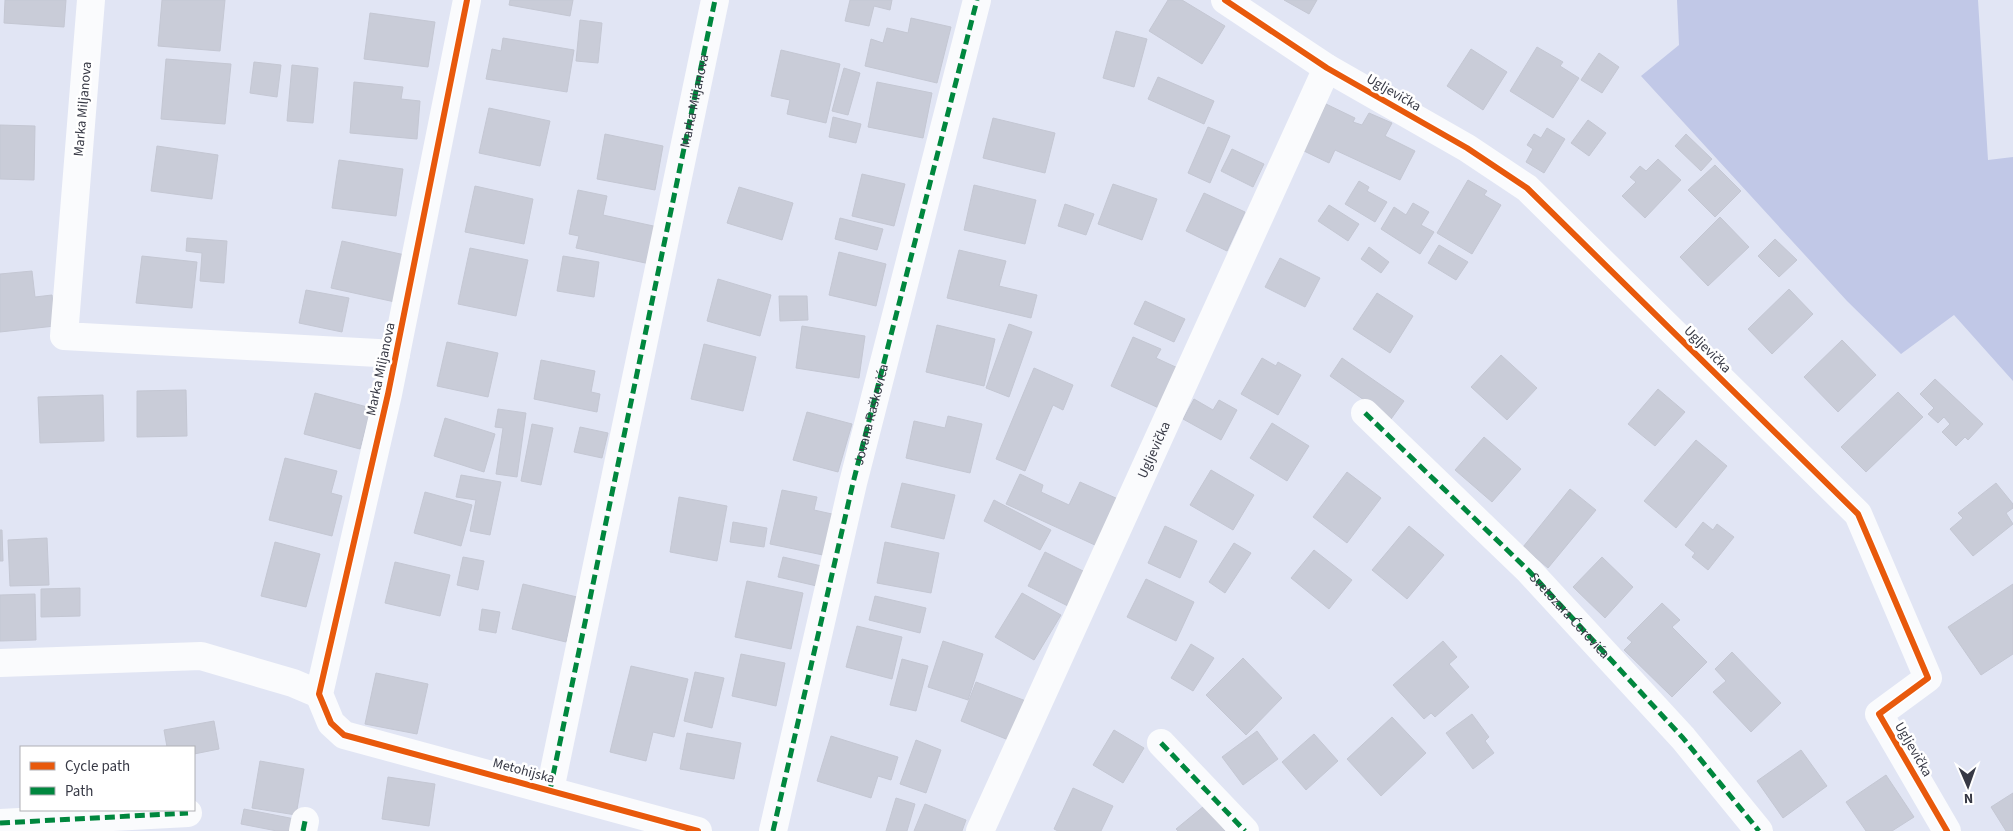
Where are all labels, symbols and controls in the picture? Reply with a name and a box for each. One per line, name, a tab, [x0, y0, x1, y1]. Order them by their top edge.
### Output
street label: Marka Miljanova	[675, 52, 714, 150]
street label: Marka Miljanova	[69, 61, 97, 157]
street label: Ugljevička	[1362, 69, 1425, 117]
street label: Marka Miljanova	[361, 321, 401, 418]
street label: Ugljevička	[1679, 321, 1736, 378]
street label: Jovana Raškovića	[849, 362, 894, 467]
street label: Ugljevička	[1133, 418, 1176, 482]
street label: Svetozara Ćorovića	[1524, 568, 1614, 664]
street label: Ugljevička	[1889, 718, 1937, 781]
legend	[20, 746, 195, 811]
street label: Metohijska	[491, 753, 557, 789]
text: Cycle path	[65, 756, 130, 777]
north arrow	[1943, 761, 1993, 811]
text: Path	[65, 781, 93, 802]
text: N	[1963, 788, 1973, 808]

